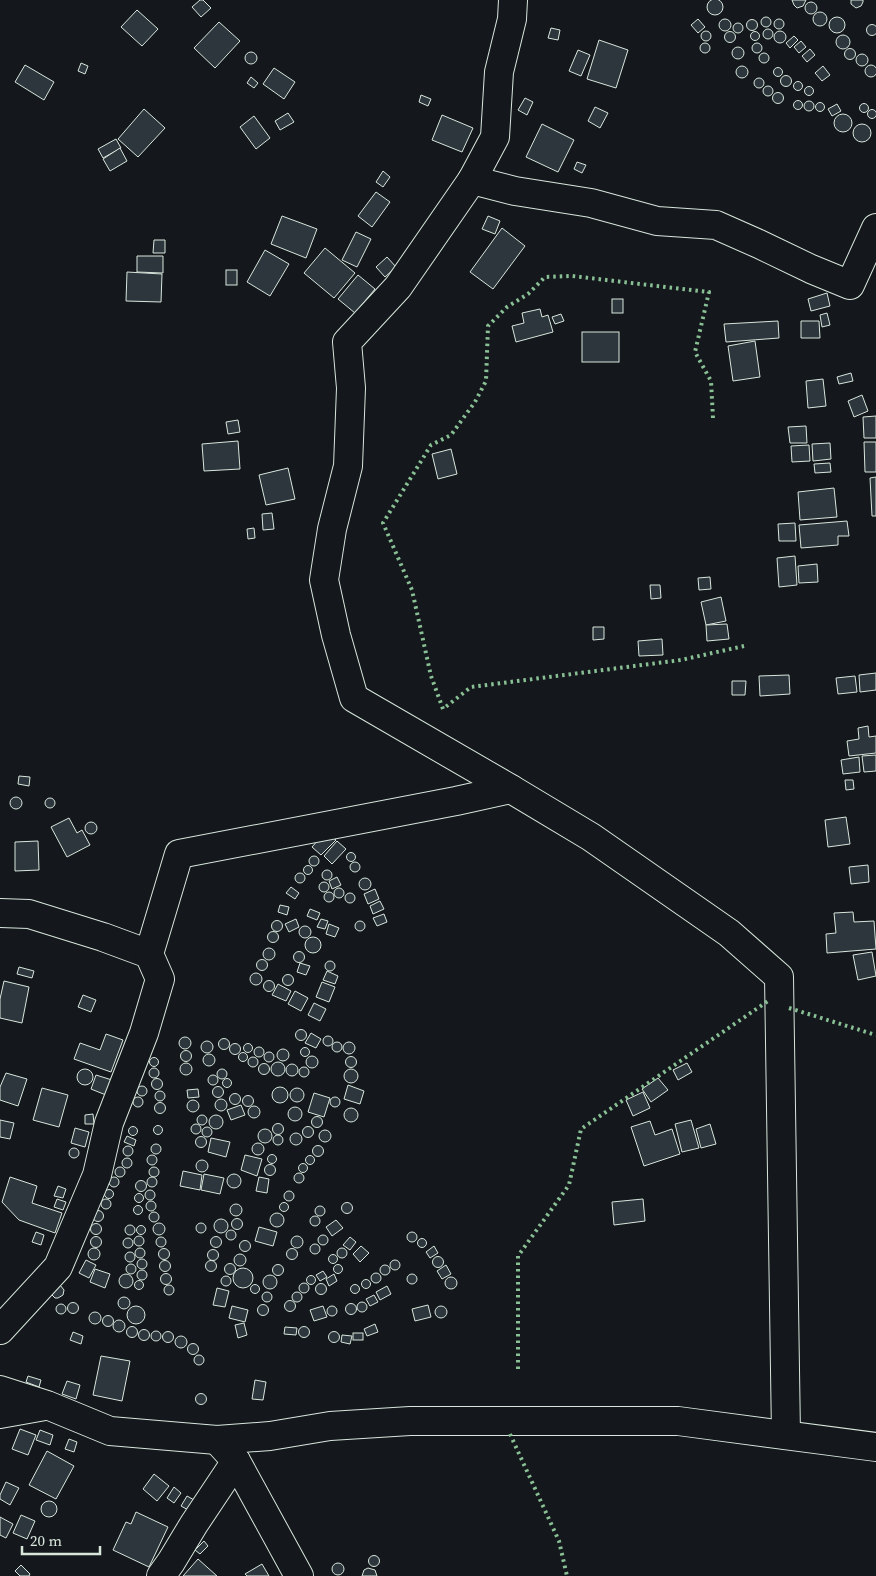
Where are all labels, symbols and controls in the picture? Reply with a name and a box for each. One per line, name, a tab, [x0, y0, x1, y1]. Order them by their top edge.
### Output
scale bar	[22, 1524, 100, 1556]
text: 20 m	[30, 1530, 62, 1551]

